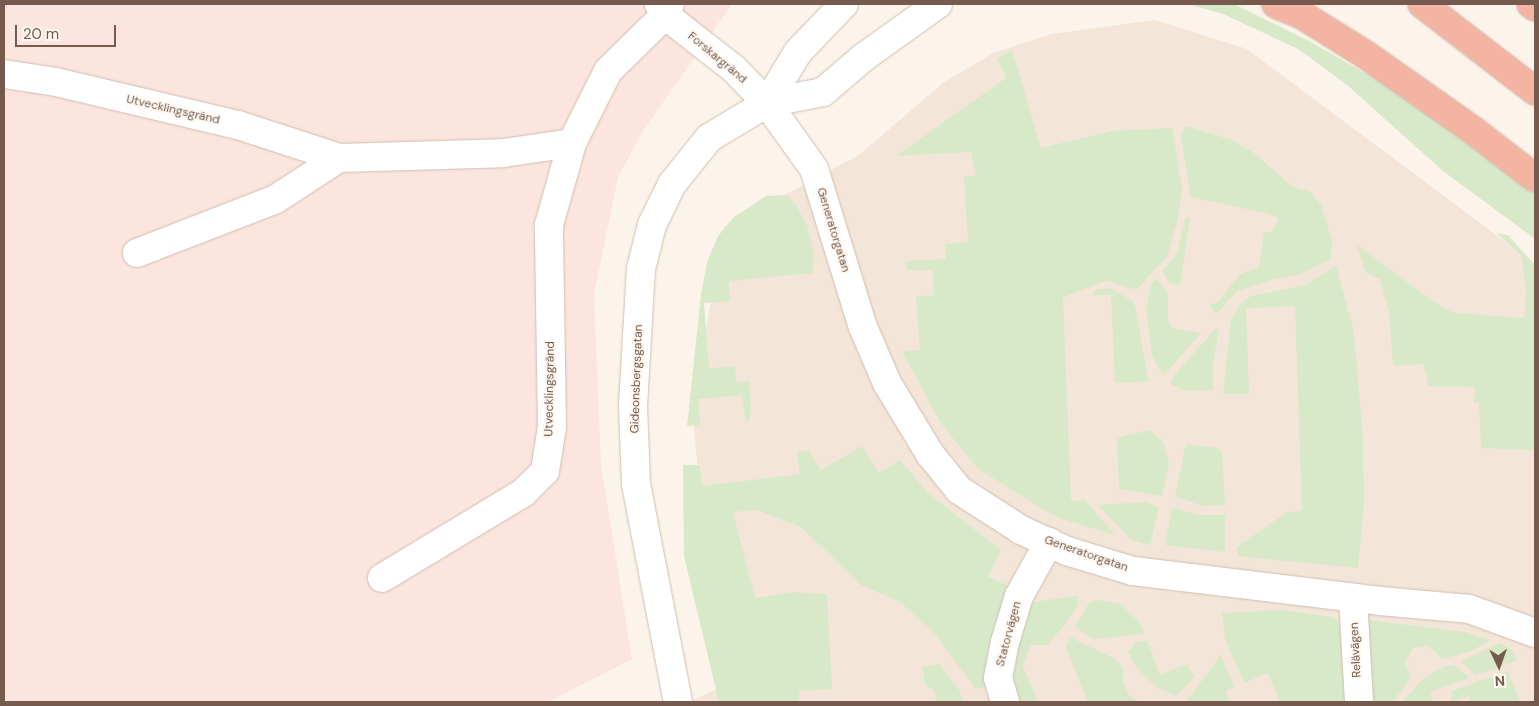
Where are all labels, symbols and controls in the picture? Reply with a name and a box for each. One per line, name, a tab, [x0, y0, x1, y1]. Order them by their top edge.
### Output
scale bar	[18, 15, 119, 47]
text: 20 m	[23, 24, 59, 44]
street label: Forskargränd	[685, 29, 749, 87]
street label: Utvecklingsgränd	[125, 92, 221, 128]
street label: Generatorgatan	[813, 186, 853, 274]
street label: Gideonsbergsgatan	[628, 324, 646, 434]
street label: Utvecklingsgränd	[542, 341, 558, 437]
street label: Generatorgatan	[1042, 533, 1130, 575]
street label: Statorvägen	[993, 600, 1025, 668]
street label: Relävägen	[1347, 622, 1365, 678]
north arrow	[1474, 641, 1524, 691]
text: N	[1494, 672, 1505, 690]

